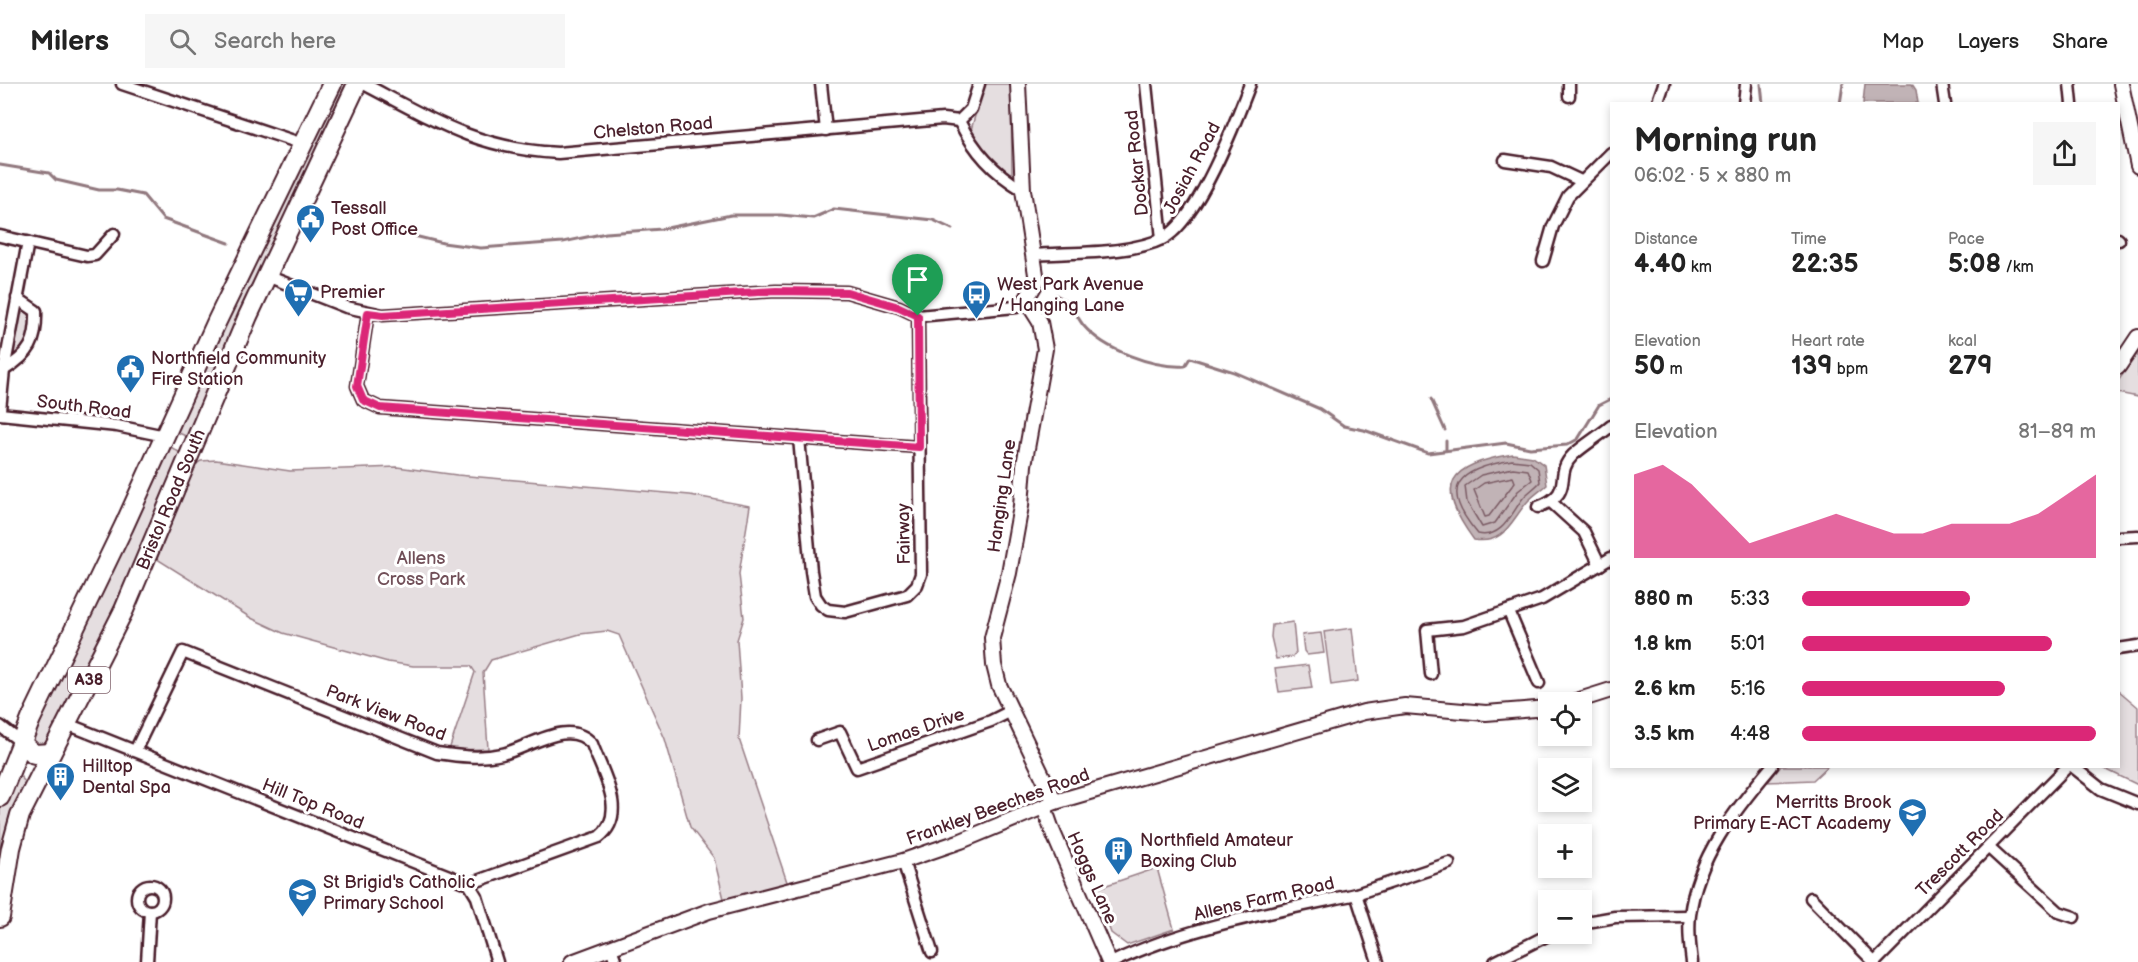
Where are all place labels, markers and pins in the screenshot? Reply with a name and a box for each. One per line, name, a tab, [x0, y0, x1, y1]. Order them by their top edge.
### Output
place label: Tessall Post Office	[331, 198, 418, 240]
public building icon: Tessall Post Office	[294, 202, 326, 244]
pin	[892, 254, 943, 316]
place label: West Park Avenue / Hanging Lane	[997, 274, 1144, 316]
supermarket icon: Premier	[283, 276, 315, 318]
bus stop icon: West Park Avenue / Hanging Lane	[960, 278, 992, 320]
place label: Premier	[320, 282, 385, 303]
place label: Northfield Community Fire Station	[151, 348, 327, 390]
public building icon: Northfield Community Fire Station	[114, 352, 146, 394]
place label: Hilltop Dental Spa	[82, 756, 171, 798]
building icon: Hilltop Dental Spa	[45, 760, 77, 802]
place label: Merritts Brook Primary E-ACT Academy	[1693, 792, 1892, 834]
school or university icon: Merritts Brook Primary E-ACT Academy	[1896, 796, 1928, 838]
place label: Northfield Amateur Boxing Club	[1140, 830, 1293, 872]
building icon: Northfield Amateur Boxing Club	[1103, 834, 1135, 876]
place label: St Brigid's Catholic Primary School	[323, 872, 475, 914]
school or university icon: St Brigid's Catholic Primary School	[286, 876, 318, 918]

